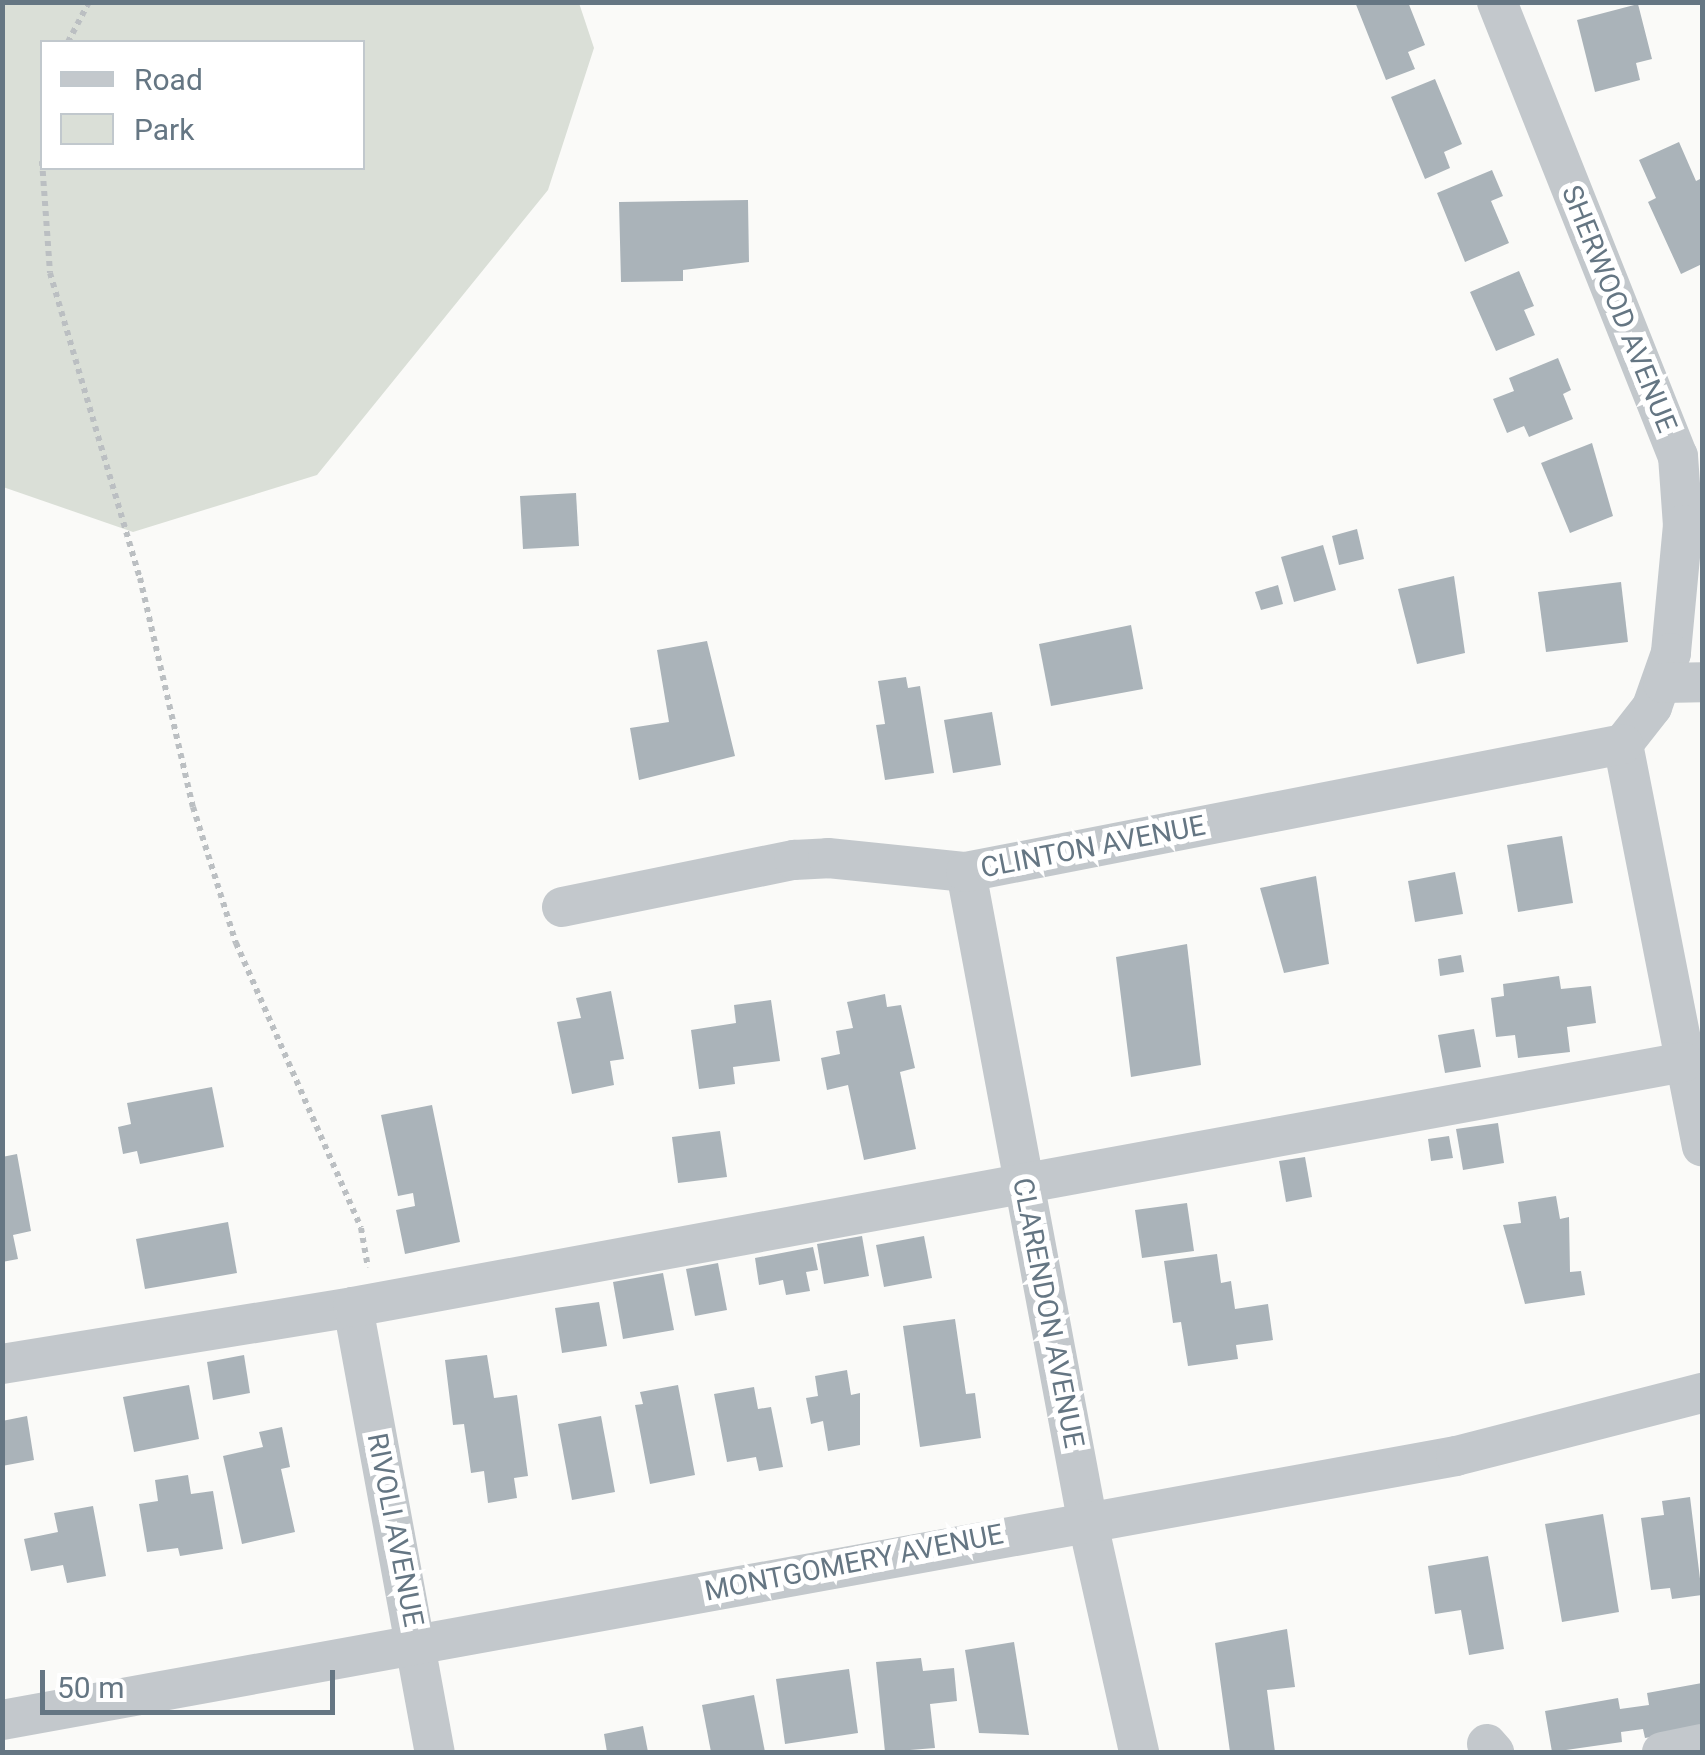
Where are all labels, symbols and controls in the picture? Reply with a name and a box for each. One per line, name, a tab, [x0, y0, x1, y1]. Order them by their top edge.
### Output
legend	[40, 40, 365, 170]
text: Road	[134, 62, 203, 97]
text: Park	[134, 112, 194, 147]
street label: SHERWOOD AVENUE	[1554, 181, 1684, 437]
street label: CLINTON AVENUE	[978, 809, 1208, 885]
street label: CLARENDON AVENUE	[1005, 1175, 1091, 1451]
street label: RIVOLI AVENUE	[360, 1430, 430, 1630]
street label: MONTGOMERY AVENUE	[702, 1518, 1006, 1608]
scale bar	[45, 1650, 340, 1712]
text: 50 m	[57, 1670, 124, 1705]

